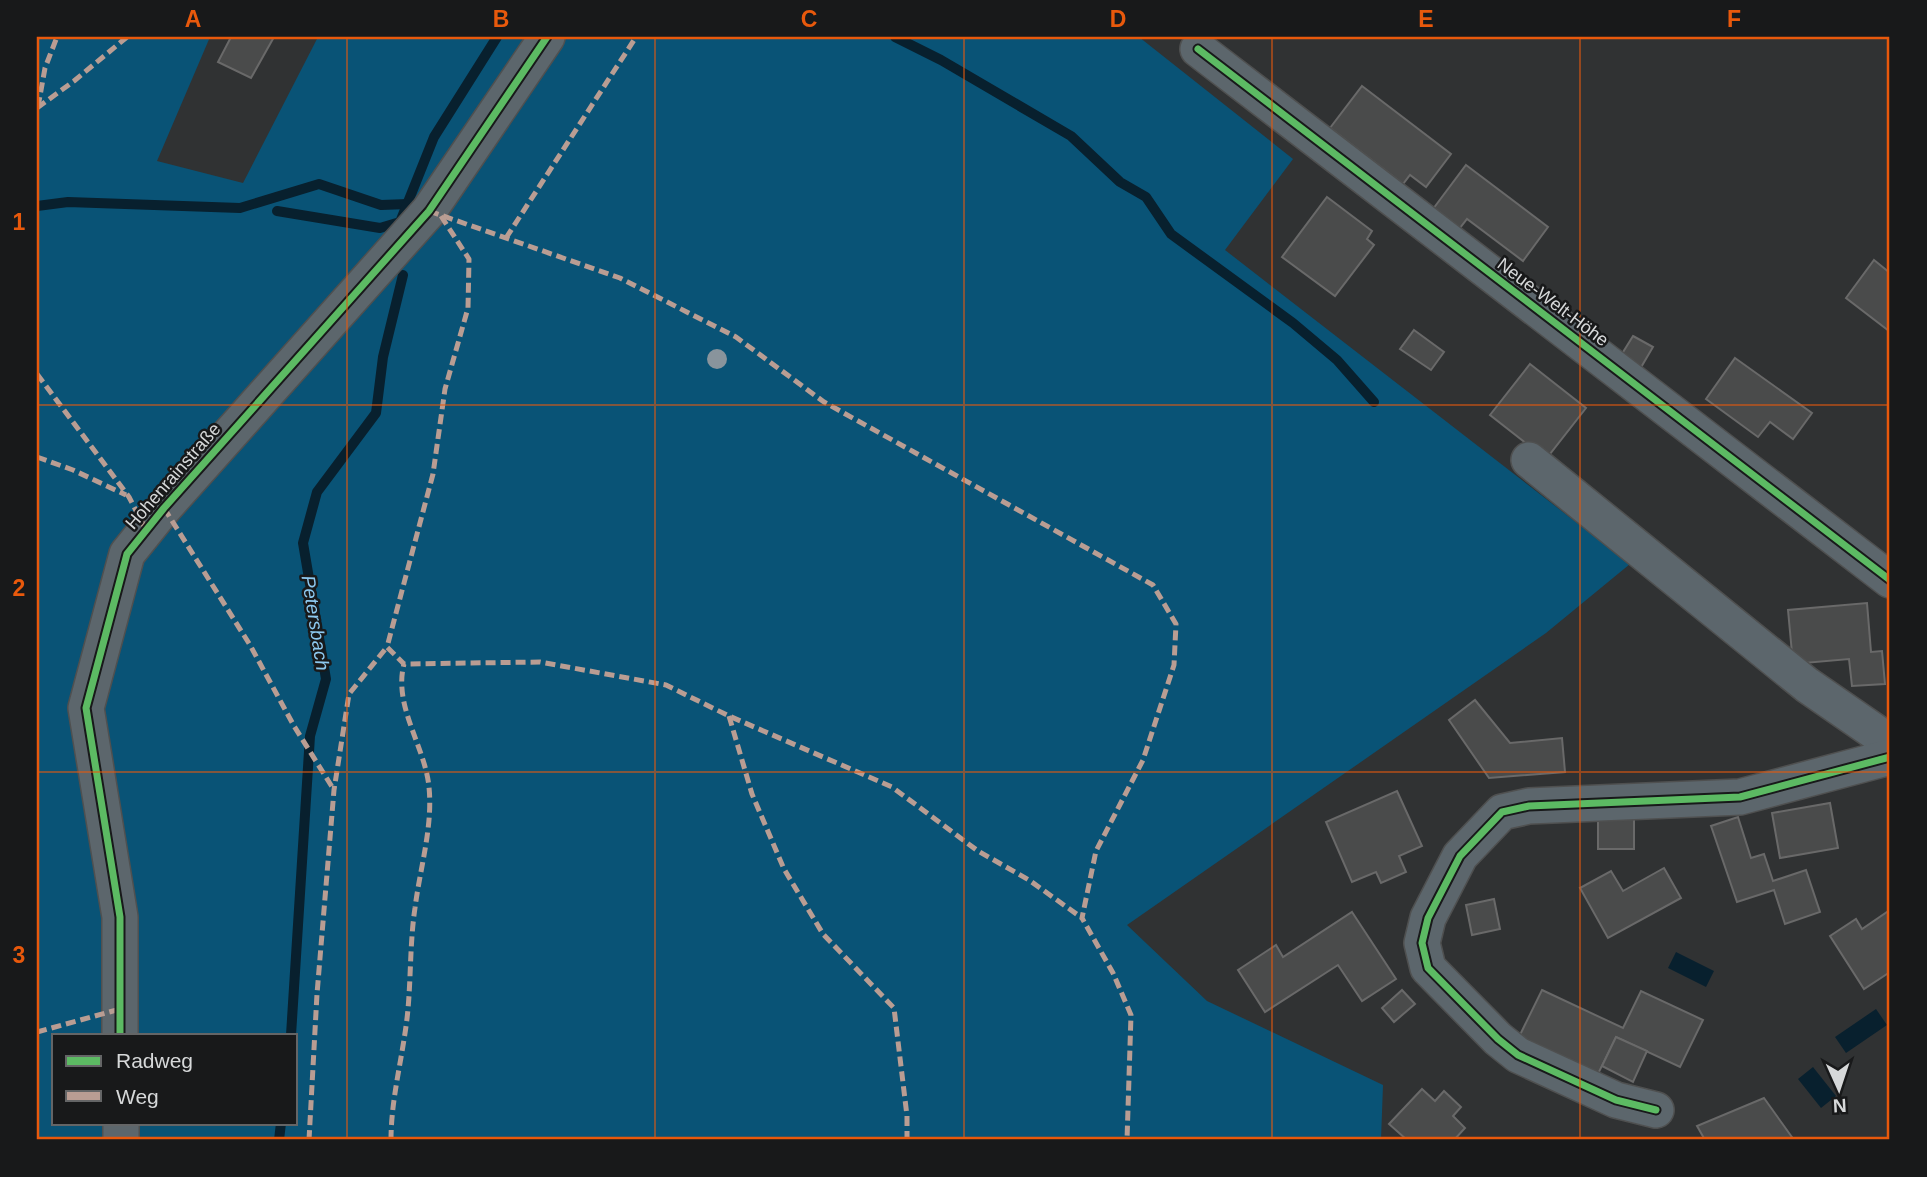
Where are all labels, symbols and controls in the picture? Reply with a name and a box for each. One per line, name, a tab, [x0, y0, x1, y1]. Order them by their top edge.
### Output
text: A	[185, 6, 201, 32]
text: B	[493, 6, 509, 32]
text: C	[801, 6, 817, 32]
text: D	[1110, 6, 1126, 32]
text: E	[1418, 6, 1434, 32]
text: F	[1727, 6, 1741, 32]
text: 1	[13, 209, 26, 235]
street label: Neue-Welt-Höhe	[1494, 254, 1612, 350]
street label: Hohenrainstraße	[121, 419, 225, 533]
water label: Petersbach	[298, 574, 333, 672]
text: 2	[13, 575, 25, 601]
text: 3	[13, 942, 25, 968]
legend	[52, 1034, 298, 1124]
text: Radweg	[116, 1049, 193, 1072]
north arrow	[1804, 1054, 1874, 1124]
text: Weg	[116, 1085, 159, 1108]
text: N	[1832, 1095, 1847, 1116]

